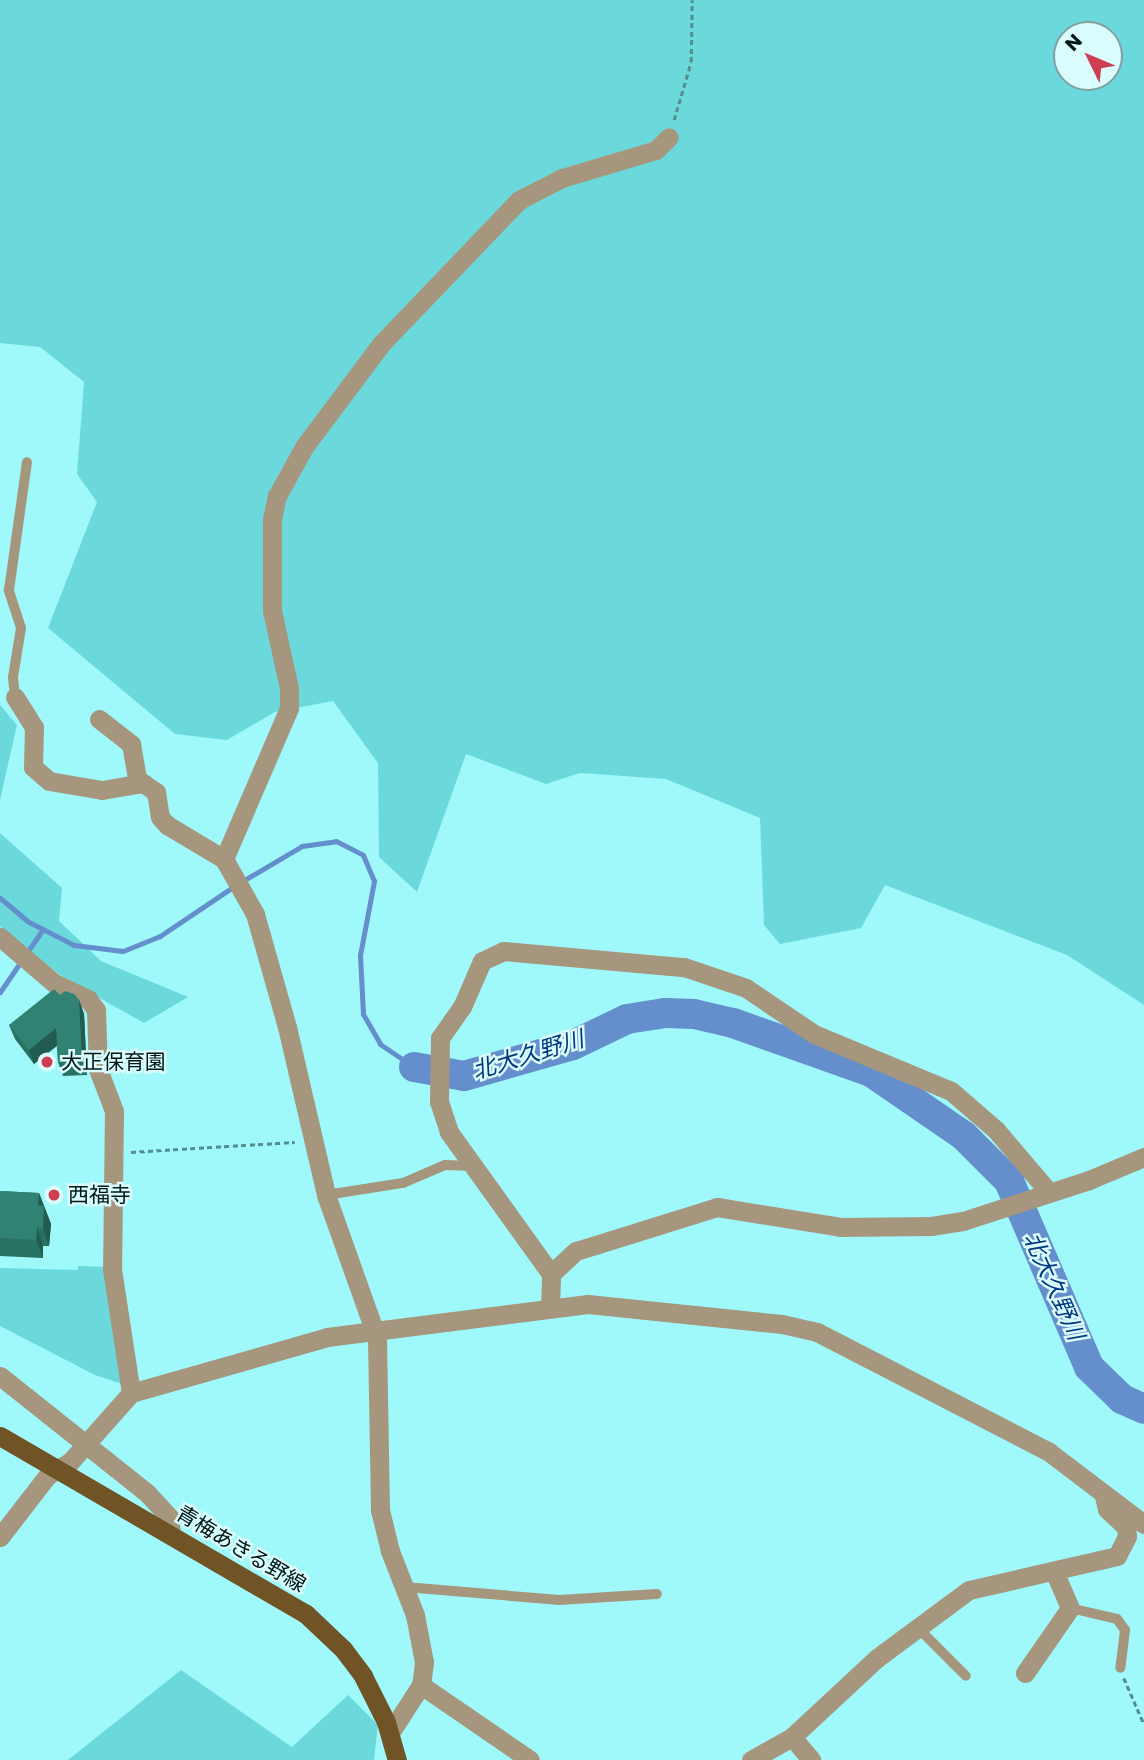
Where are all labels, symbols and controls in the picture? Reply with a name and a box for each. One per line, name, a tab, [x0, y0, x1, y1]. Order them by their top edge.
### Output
north arrow	[1053, 21, 1123, 91]
text: N	[1059, 28, 1088, 57]
water label: 北大久野川	[469, 1025, 587, 1085]
place label: 大正保育園	[61, 1049, 166, 1075]
marker: 大正保育園	[39, 1054, 55, 1070]
place label: 西福寺	[68, 1182, 131, 1208]
marker: 西福寺	[46, 1187, 62, 1203]
water label: 北大久野川	[1018, 1228, 1090, 1344]
street label: 青梅あきる野線	[172, 1500, 310, 1598]

